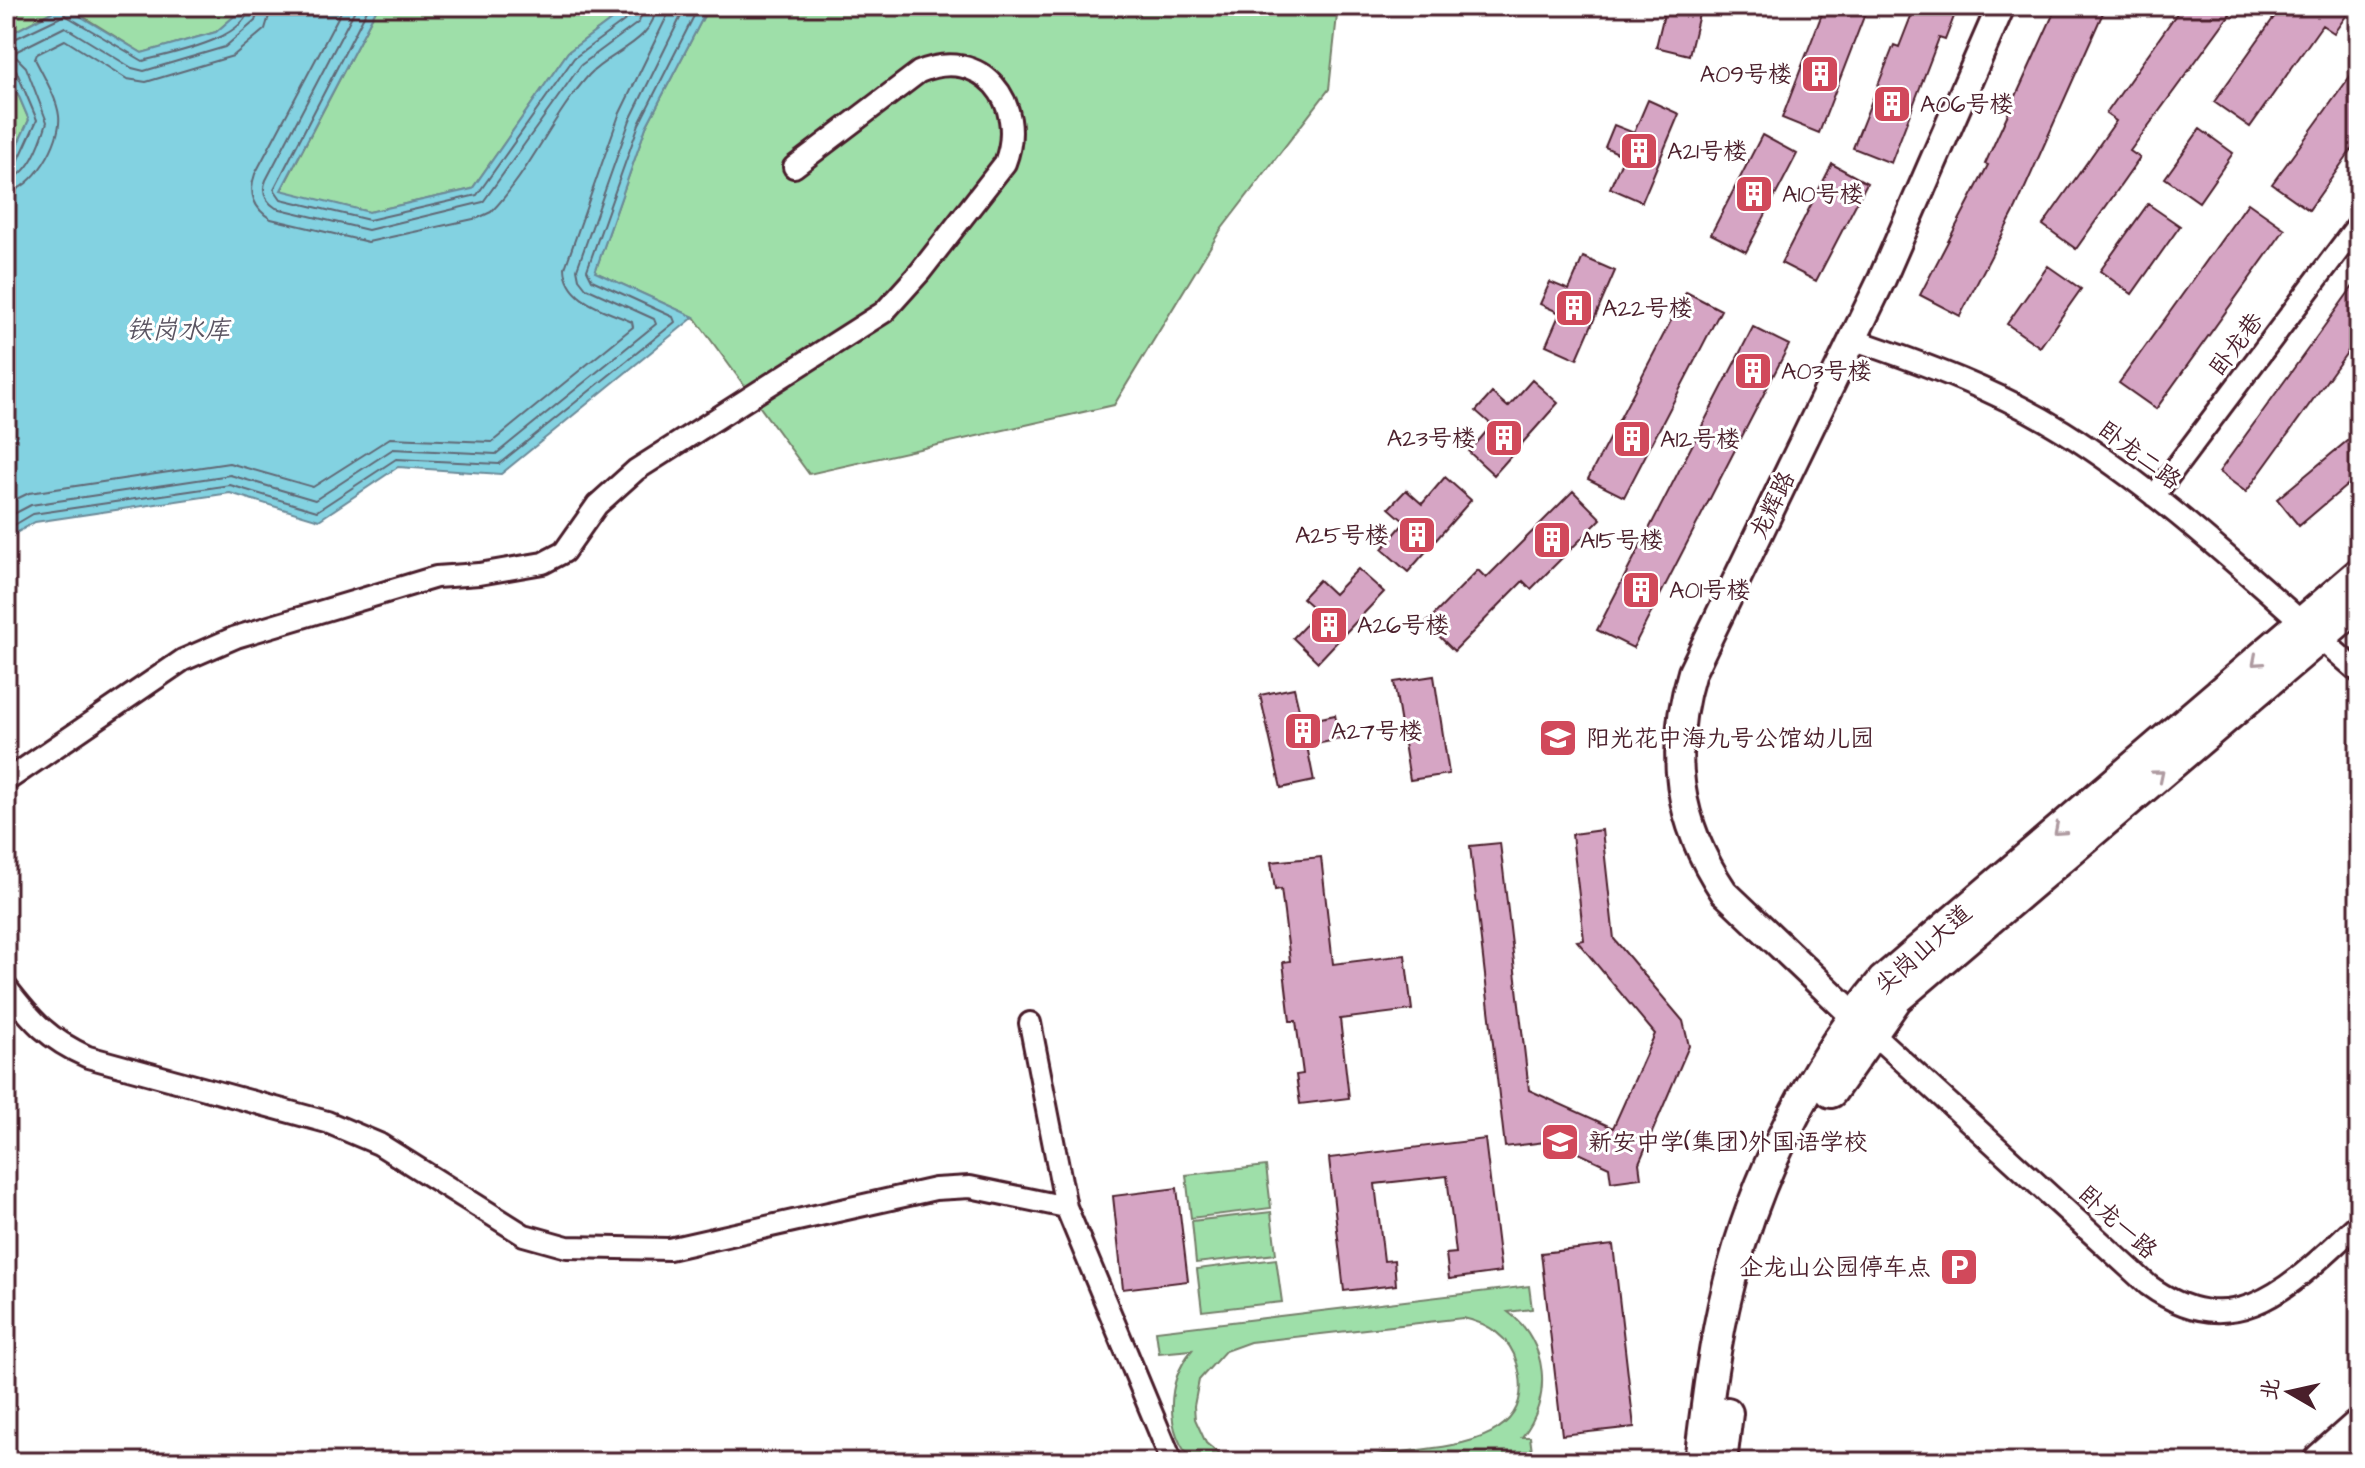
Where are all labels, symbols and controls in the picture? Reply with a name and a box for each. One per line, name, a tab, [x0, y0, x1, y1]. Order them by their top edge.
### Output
building icon: A09号楼	[1799, 53, 1841, 95]
place label: A09号楼	[1700, 58, 1792, 92]
building icon: A06号楼	[1871, 83, 1913, 125]
place label: A06号楼	[1920, 88, 2014, 122]
building icon: A21号楼	[1618, 130, 1660, 172]
place label: A21号楼	[1667, 135, 1747, 169]
building icon: A10号楼	[1733, 173, 1775, 215]
place label: A10号楼	[1782, 178, 1864, 212]
building icon: A22号楼	[1553, 287, 1595, 329]
place label: A22号楼	[1602, 292, 1693, 326]
street label: 卧龙巷	[2202, 306, 2272, 384]
water label: 铁岗水库	[126, 312, 232, 348]
building icon: A03号楼	[1732, 350, 1774, 392]
place label: A03号楼	[1781, 355, 1872, 389]
street label: 卧龙二路	[2091, 413, 2188, 498]
building icon: A23号楼	[1483, 417, 1525, 459]
building icon: A12号楼	[1611, 418, 1653, 460]
place label: A23号楼	[1387, 422, 1476, 456]
place label: A12号楼	[1660, 423, 1740, 457]
street label: 龙辉路	[1742, 466, 1804, 545]
building icon: A25号楼	[1396, 514, 1438, 556]
place label: A25号楼	[1295, 519, 1389, 553]
building icon: A15号楼	[1531, 519, 1573, 561]
place label: A15号楼	[1580, 524, 1663, 558]
building icon: A01号楼	[1620, 569, 1662, 611]
place label: A01号楼	[1669, 574, 1751, 608]
building icon: A26号楼	[1308, 604, 1350, 646]
place label: A26号楼	[1357, 609, 1449, 643]
one-way arrow	[2252, 652, 2266, 666]
building icon: A27号楼	[1282, 710, 1324, 752]
place label: A27号楼	[1331, 715, 1423, 749]
school or university icon: 阳光花中海九号公馆幼儿园	[1537, 717, 1579, 759]
place label: 阳光花中海九号公馆幼儿园	[1586, 722, 1874, 756]
one-way arrow	[2149, 771, 2164, 785]
one-way arrow	[2054, 820, 2069, 835]
street label: 尖岗山大道	[1868, 897, 1980, 1003]
school or university icon: 新安中学(集团)外国语学校	[1539, 1121, 1581, 1163]
place label: 新安中学(集团)外国语学校	[1588, 1126, 1868, 1160]
street label: 卧龙一路	[2070, 1178, 2164, 1267]
parking icon: 企龙山公园停车点	[1938, 1246, 1980, 1288]
place label: 企龙山公园停车点	[1739, 1251, 1931, 1285]
north arrow	[2249, 1352, 2329, 1432]
text: 北	[2254, 1376, 2288, 1402]

